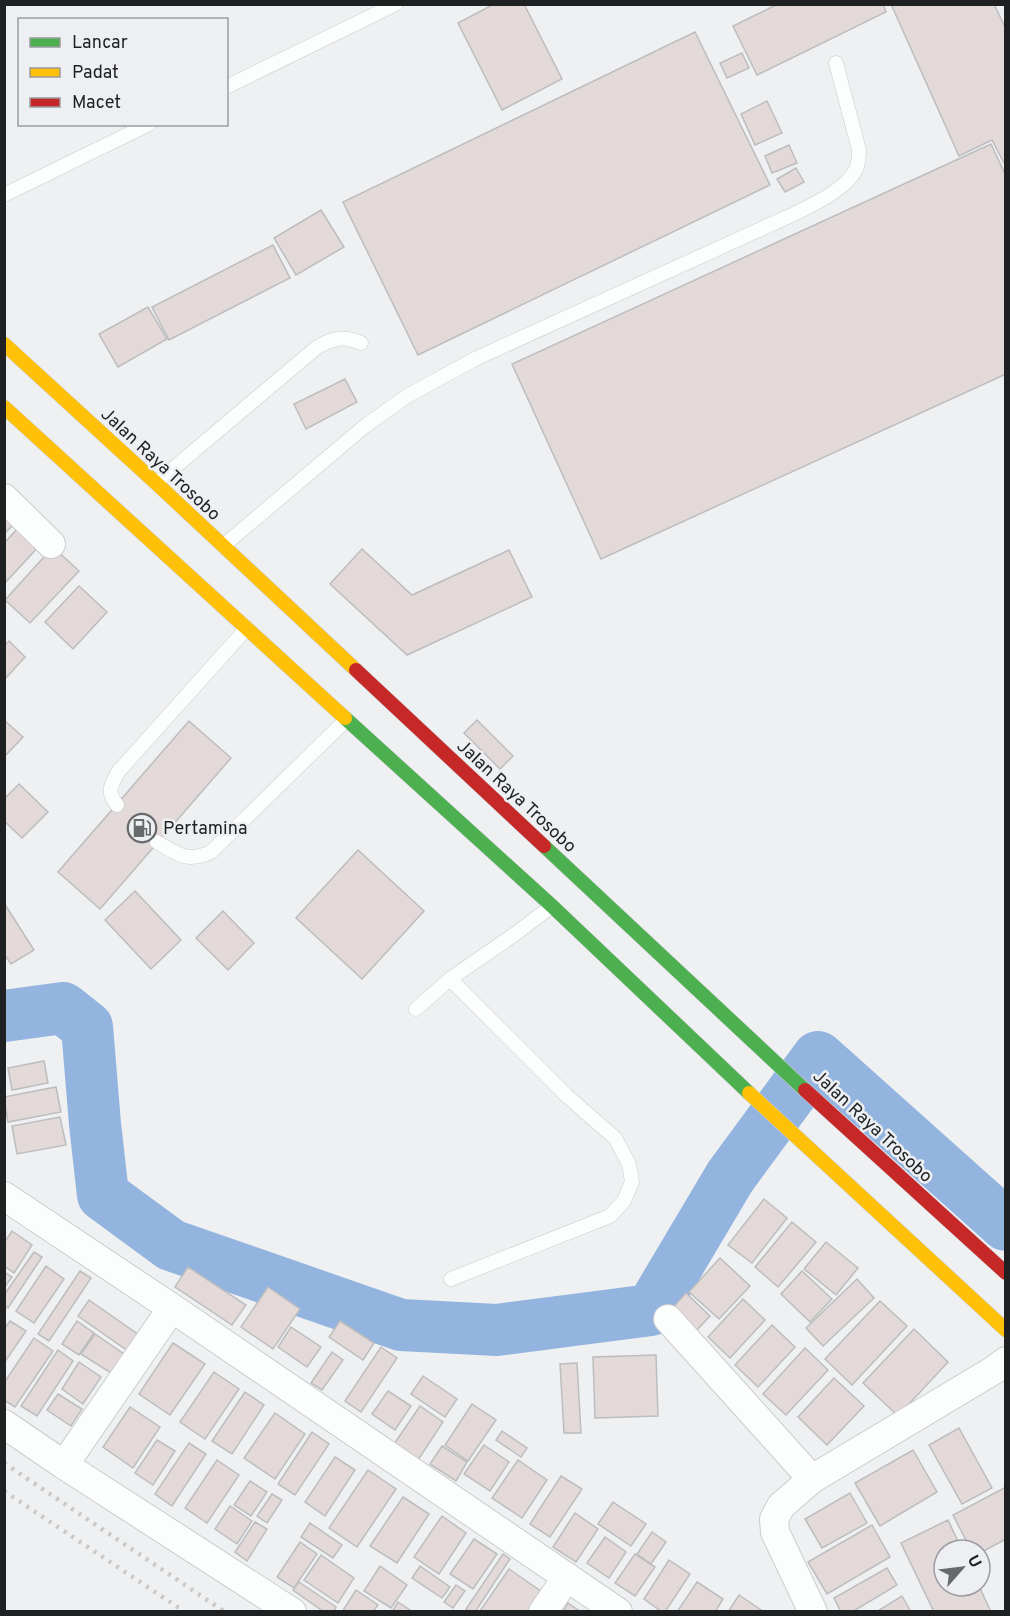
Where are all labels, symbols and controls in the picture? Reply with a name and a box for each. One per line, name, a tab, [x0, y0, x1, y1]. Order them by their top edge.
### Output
legend	[18, 18, 228, 126]
text: Lancar	[72, 32, 128, 55]
text: Padat	[72, 62, 119, 85]
text: Macet	[72, 92, 121, 115]
street label: Jalan Raya Trosobo	[95, 404, 225, 527]
street label: Jalan Raya Trosobo	[451, 736, 581, 859]
fuel station icon: Pertamina	[126, 812, 158, 844]
place label: Pertamina	[163, 818, 247, 841]
street label: Jalan Raya Trosobo	[807, 1066, 937, 1189]
north arrow	[932, 1538, 992, 1598]
text: U	[962, 1552, 985, 1572]

